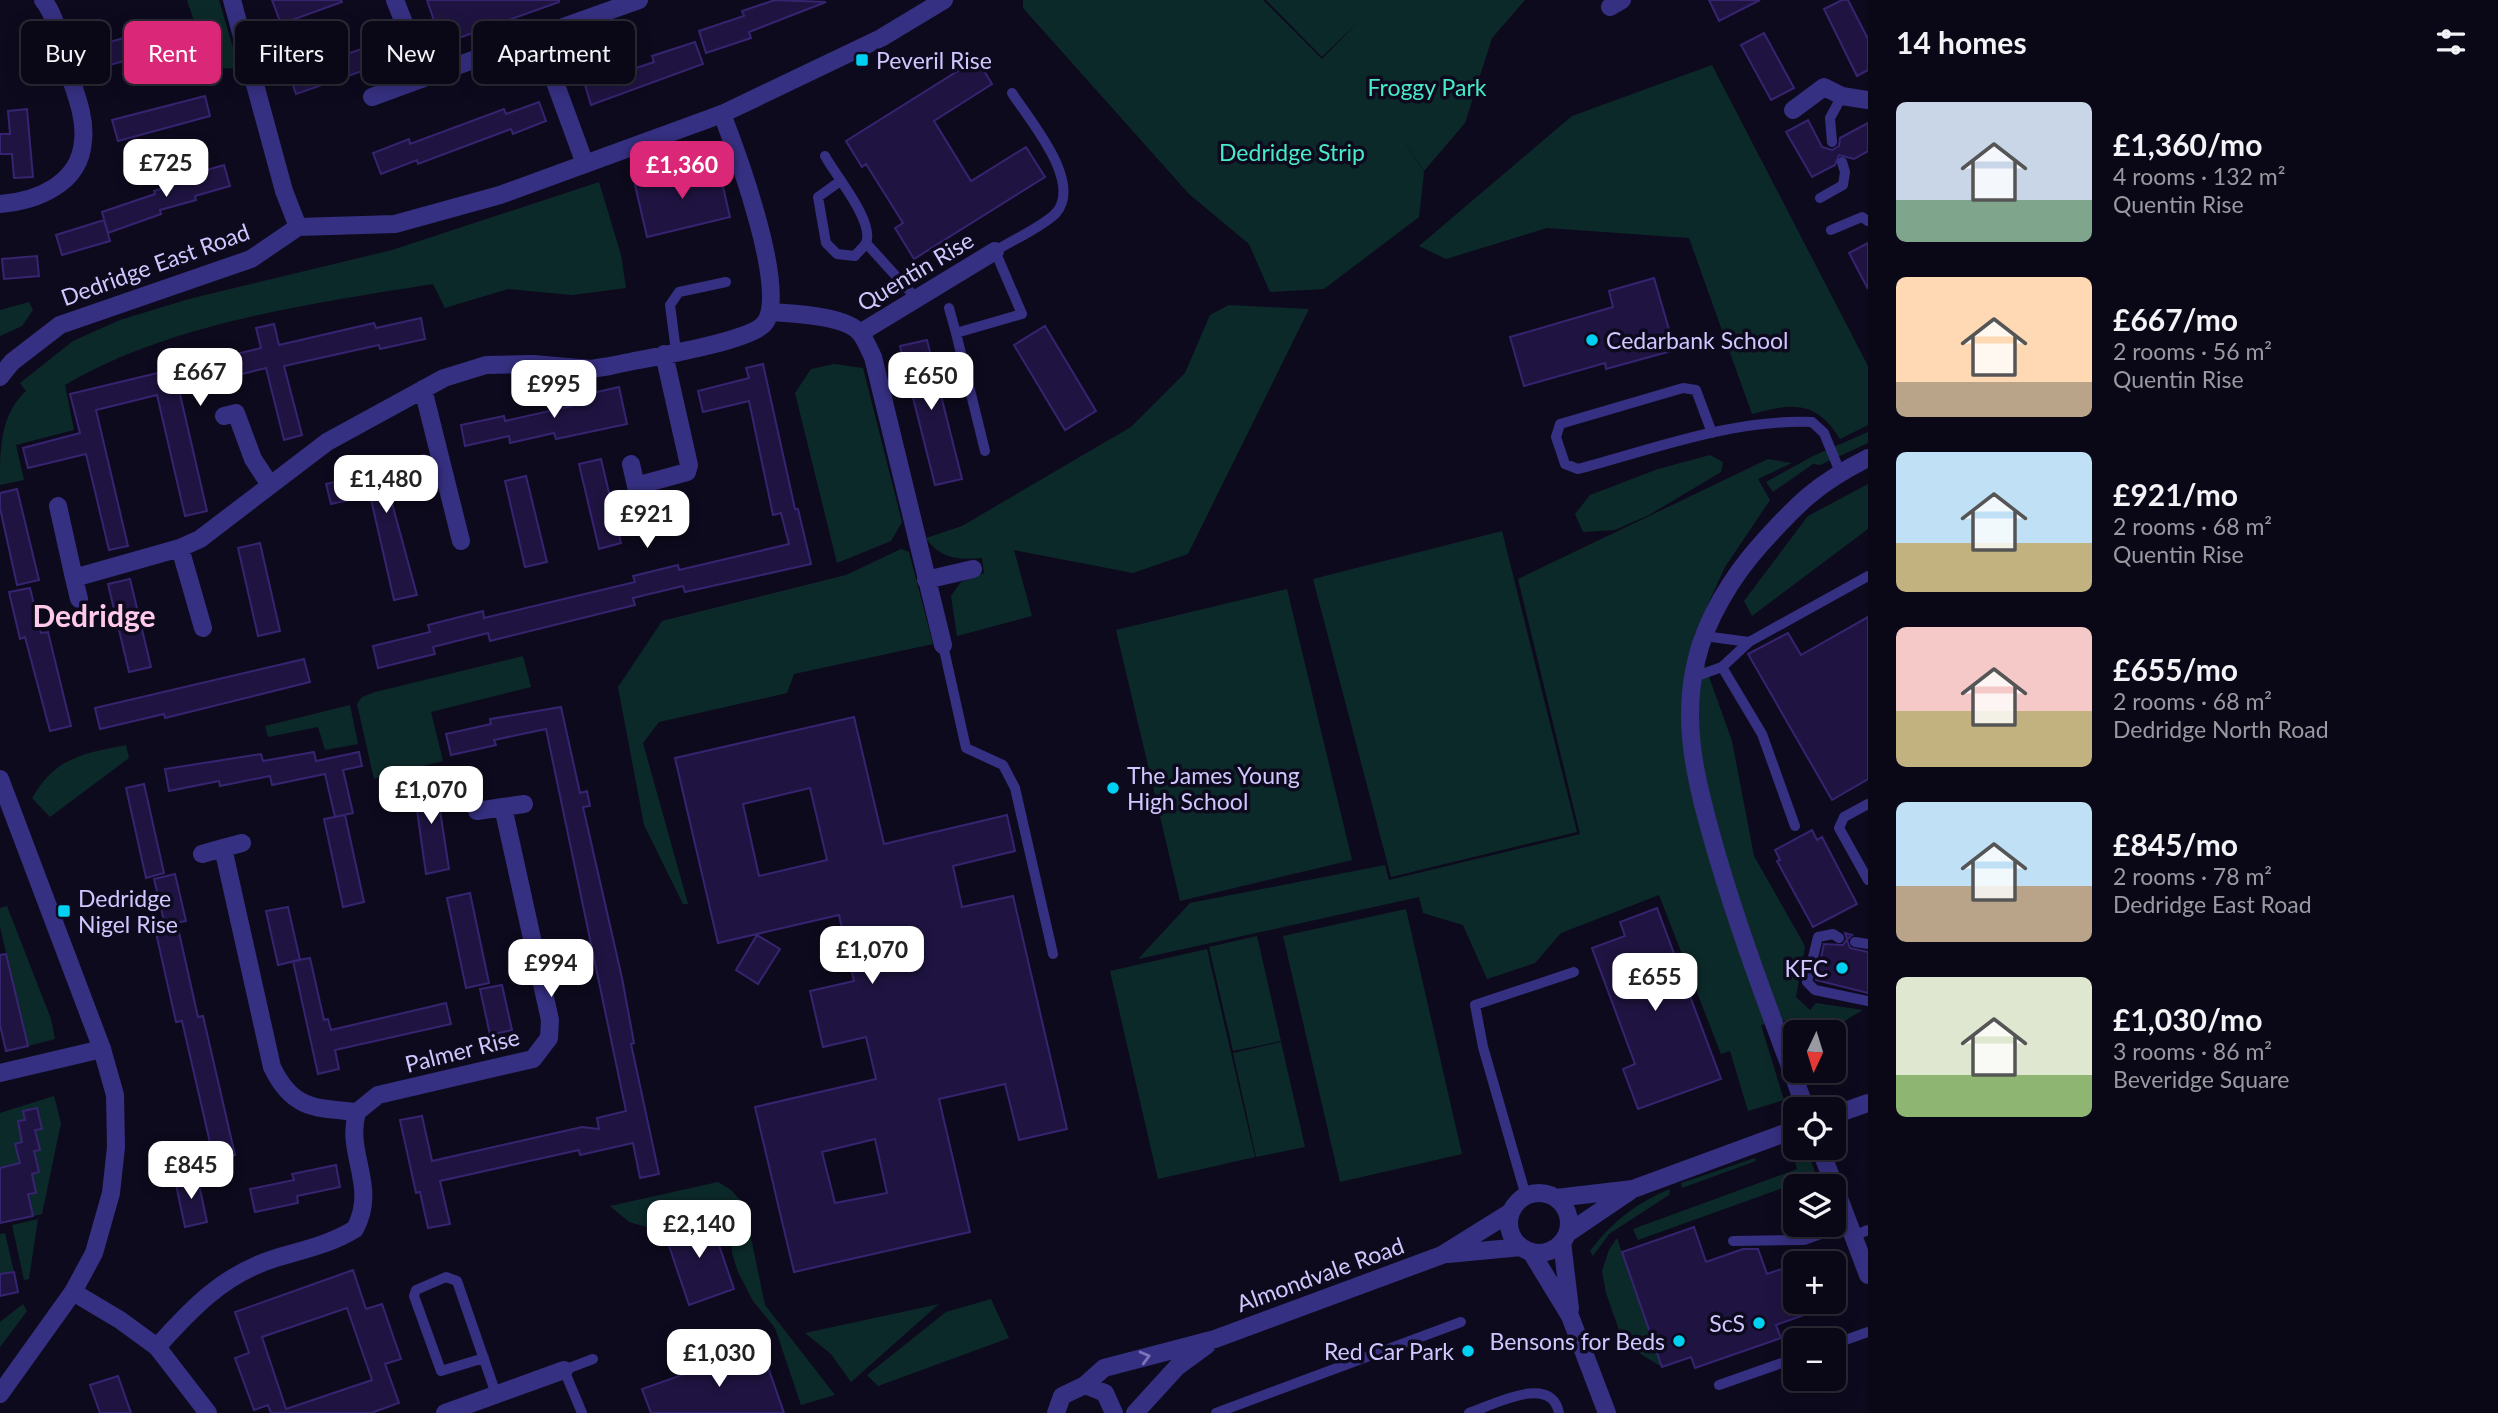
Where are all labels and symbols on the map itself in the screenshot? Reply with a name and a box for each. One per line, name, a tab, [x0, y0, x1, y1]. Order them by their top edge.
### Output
place label: Peveril Rise	[876, 46, 992, 74]
marker: Peveril Rise	[854, 52, 870, 68]
park label: Froggy Park	[1368, 73, 1487, 101]
park label: Dedridge Strip	[1219, 138, 1365, 166]
pin: £725	[125, 140, 207, 199]
pin: £1,360	[625, 142, 739, 201]
street label: Dedridge East Road	[57, 217, 253, 311]
street label: Quentin Rise	[852, 225, 978, 317]
place label: Cedarbank School	[1606, 326, 1788, 354]
marker: Cedarbank School	[1584, 332, 1600, 348]
pin: £667	[159, 348, 241, 408]
pin: £650	[890, 352, 972, 412]
pin: £995	[513, 360, 595, 420]
pin: £1,480	[329, 456, 443, 515]
pin: £921	[606, 490, 688, 550]
district label: Dedridge	[32, 597, 156, 633]
place label: The James Young High School	[1127, 761, 1300, 815]
pin: £1,070	[374, 766, 488, 826]
marker: The James Young High School	[1105, 780, 1121, 796]
place label: Dedridge Nigel Rise	[78, 884, 178, 938]
marker: Dedridge Nigel Rise	[56, 903, 72, 919]
pin: £1,070	[815, 926, 929, 986]
pin: £994	[510, 940, 592, 999]
pin: £655	[1614, 954, 1696, 1013]
place label: KFC	[1785, 954, 1828, 982]
marker: KFC	[1834, 960, 1850, 976]
north arrow	[1783, 1020, 1846, 1083]
street label: Palmer Rise	[402, 1022, 522, 1078]
pin: £845	[150, 1142, 232, 1201]
pin: £2,140	[642, 1200, 756, 1260]
street label: Almondvale Road	[1232, 1231, 1408, 1317]
place label: ScS	[1709, 1309, 1745, 1337]
marker: ScS	[1751, 1315, 1767, 1331]
place label: Bensons for Beds	[1489, 1327, 1665, 1355]
pin: £1,030	[662, 1330, 776, 1389]
marker: Bensons for Beds	[1671, 1333, 1687, 1349]
place label: Red Car Park	[1324, 1337, 1454, 1365]
marker: Red Car Park	[1460, 1343, 1476, 1359]
one-way arrow	[1139, 1351, 1151, 1365]

